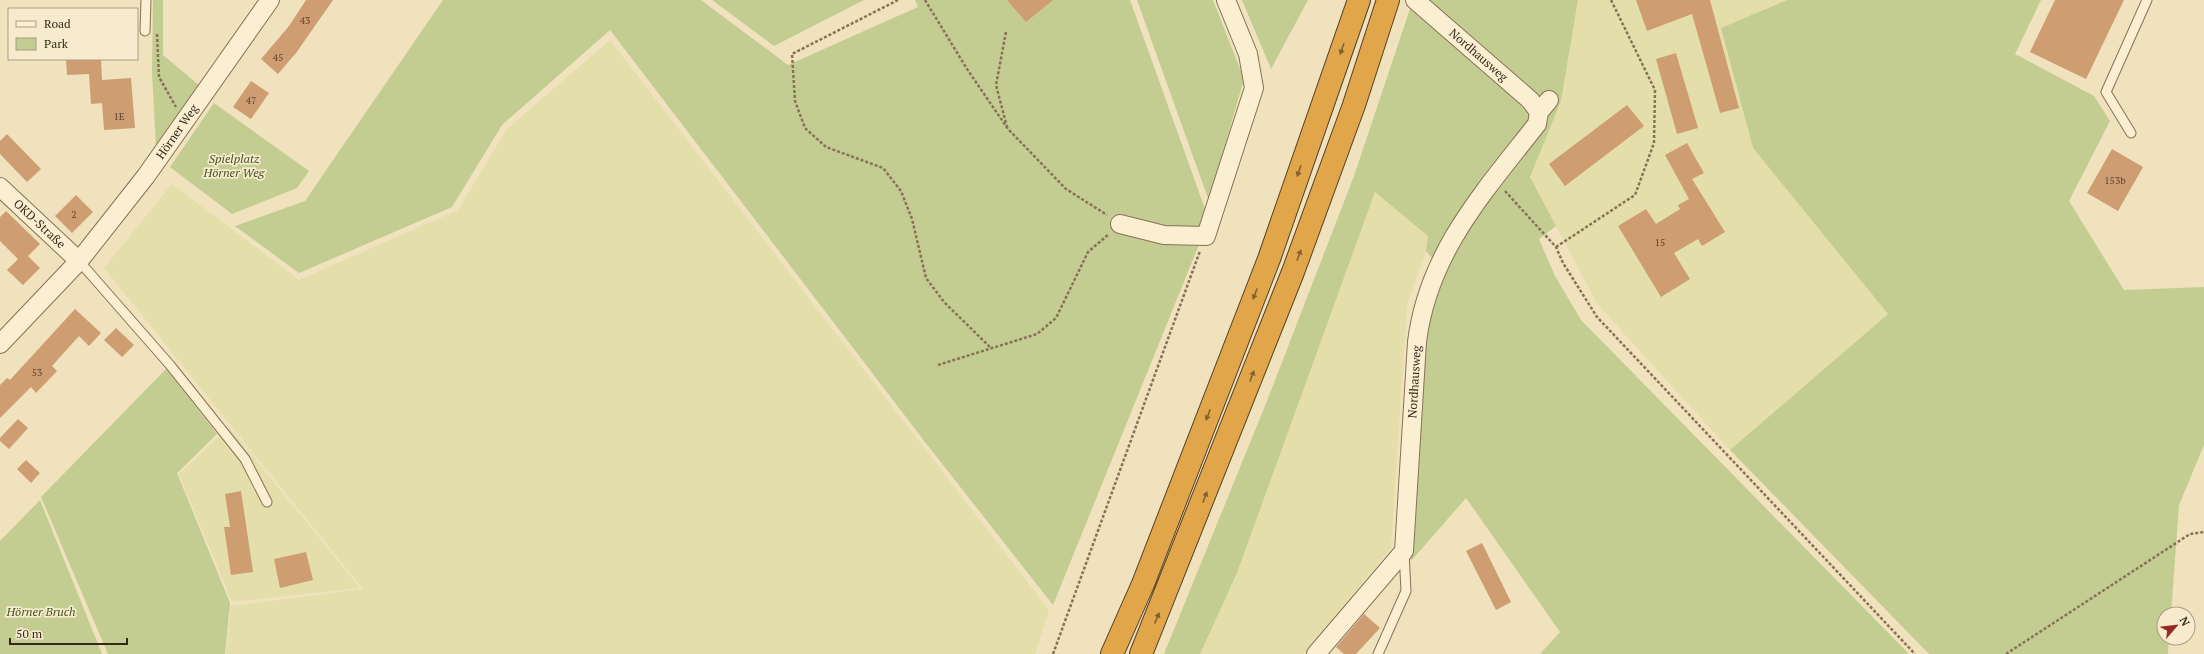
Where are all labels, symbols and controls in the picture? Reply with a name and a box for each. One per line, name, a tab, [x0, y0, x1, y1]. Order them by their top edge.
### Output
legend	[8, 8, 138, 60]
house number: 43	[300, 14, 310, 27]
text: Road	[44, 16, 71, 31]
street label: Nordhausweg	[1446, 25, 1512, 85]
text: Park	[44, 36, 69, 51]
one-way arrow	[1339, 43, 1345, 55]
house number: 45	[273, 51, 283, 64]
house number: 47	[246, 94, 256, 107]
street label: Hörner Weg	[152, 101, 202, 162]
house number: 1E	[113, 110, 125, 123]
park label: Spielplatz Hörner Weg	[203, 151, 266, 180]
one-way arrow	[1296, 166, 1302, 178]
house number: 153b	[2104, 174, 2126, 187]
street label: OKD-Straße	[11, 196, 69, 251]
house number: 2	[71, 208, 77, 221]
house number: 15	[1655, 236, 1665, 249]
one-way arrow	[1297, 249, 1303, 261]
one-way arrow	[1252, 288, 1258, 300]
street label: Nordhausweg	[1404, 344, 1424, 419]
house number: 53	[32, 366, 42, 379]
one-way arrow	[1250, 370, 1256, 382]
one-way arrow	[1205, 409, 1211, 421]
one-way arrow	[1202, 491, 1208, 503]
park label: Hörner Bruch	[5, 604, 76, 619]
north arrow	[2156, 606, 2196, 646]
one-way arrow	[1154, 613, 1160, 624]
text: N	[2177, 614, 2193, 629]
scale bar	[10, 620, 127, 646]
text: 50 m	[16, 626, 43, 641]

